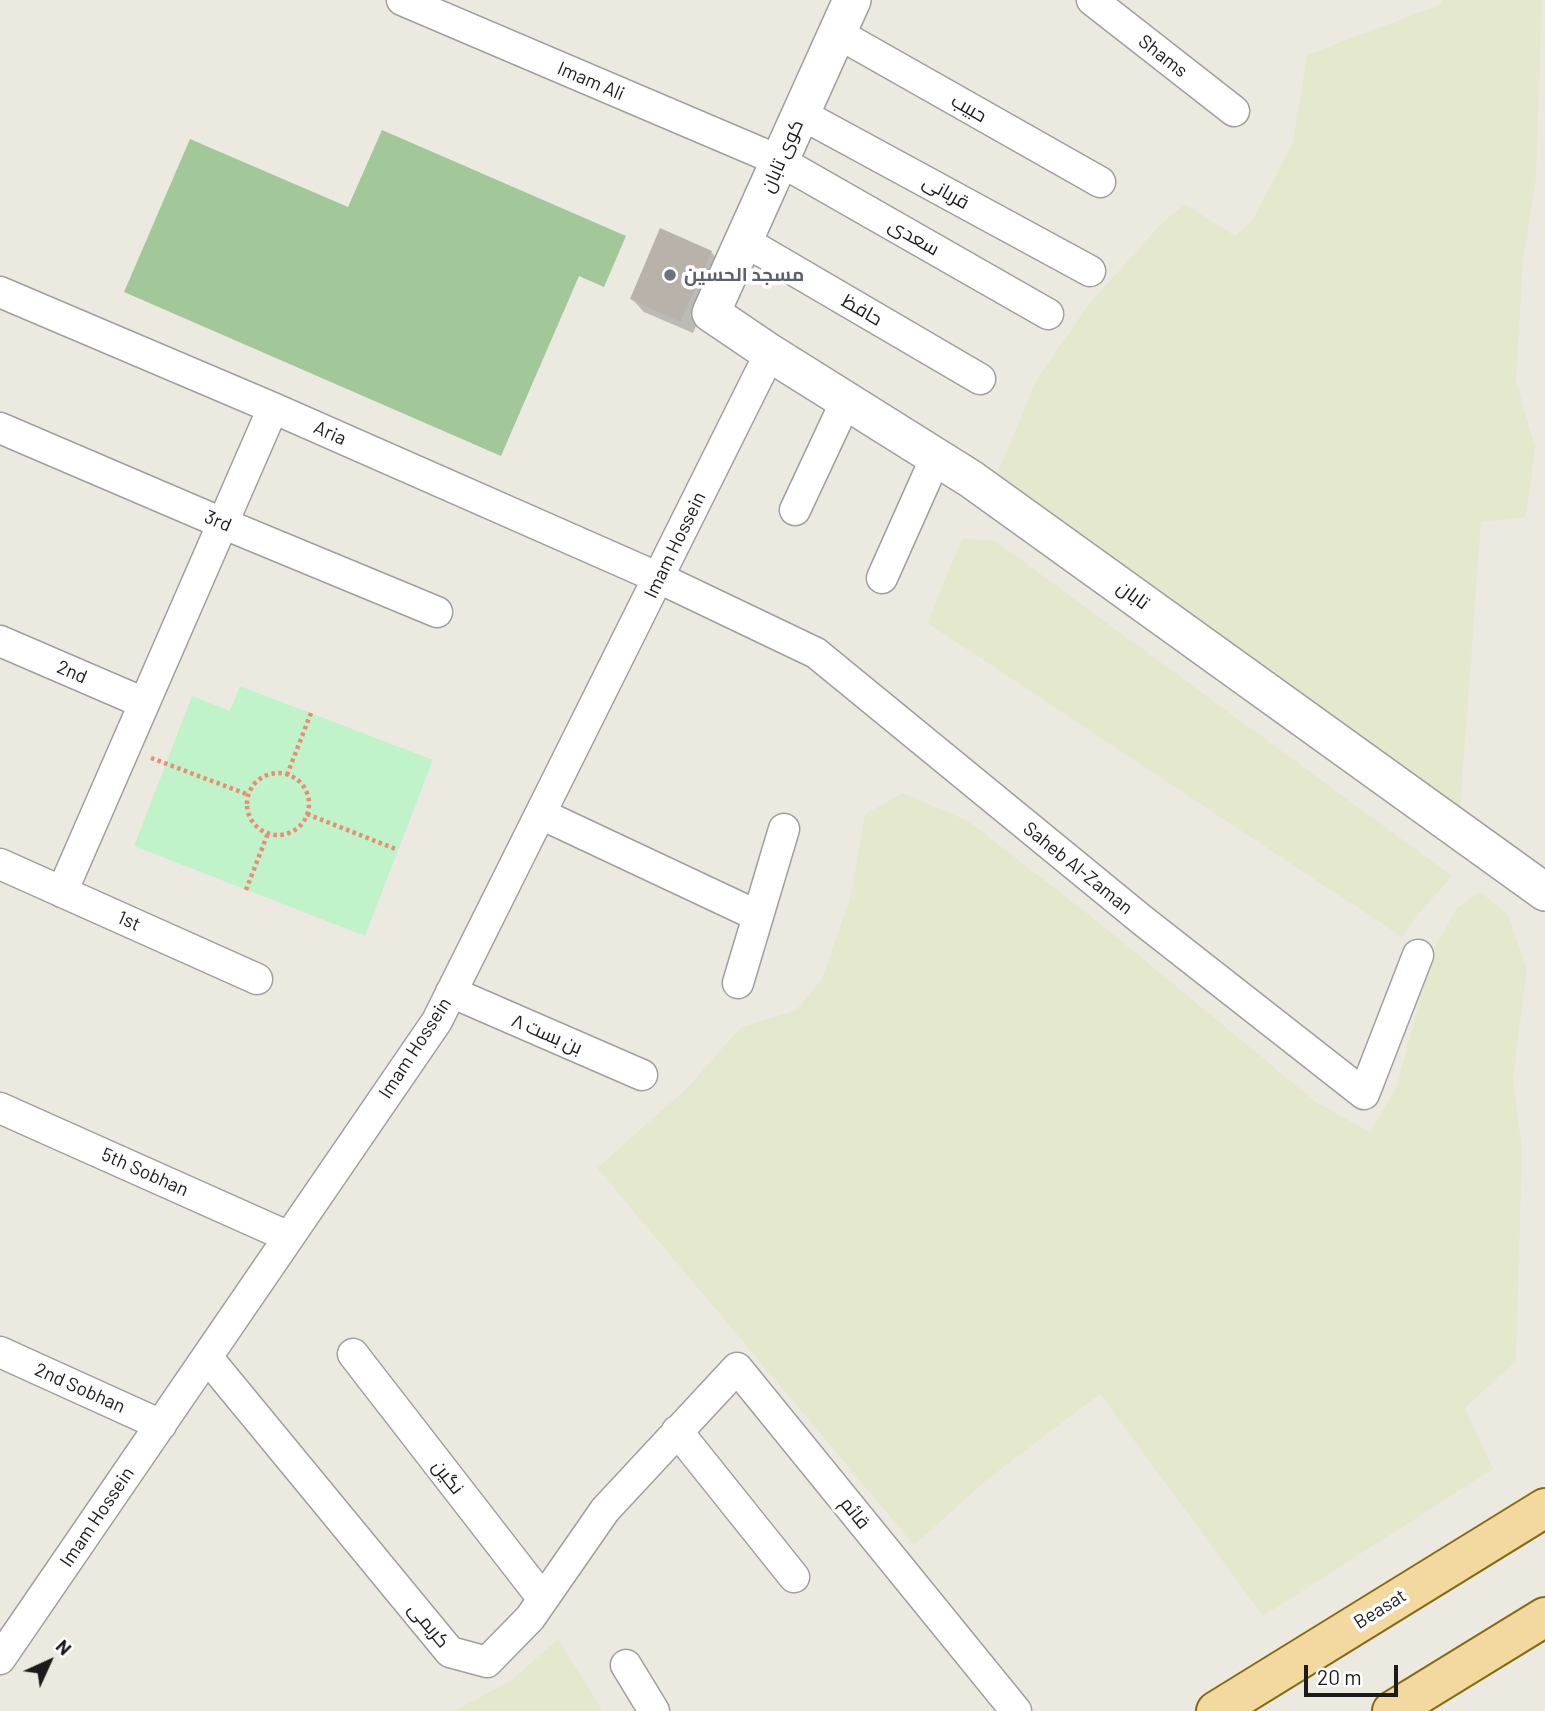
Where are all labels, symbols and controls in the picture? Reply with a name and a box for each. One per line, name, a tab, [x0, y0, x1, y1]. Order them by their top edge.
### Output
street label: Shams	[1134, 30, 1192, 82]
street label: Imam Ali	[554, 57, 628, 105]
street label: حبیب	[947, 89, 991, 127]
street label: کوی تابان	[756, 116, 808, 196]
street label: قربانی	[919, 170, 973, 214]
street label: سعدی	[884, 213, 944, 261]
place label: مسجد الحسین	[684, 264, 804, 286]
marker: مسجد الحسین	[662, 267, 678, 283]
street label: حافظ	[838, 289, 886, 331]
street label: Aria	[310, 416, 350, 450]
street label: Imam Hossein	[639, 488, 711, 602]
street label: 3rd	[201, 505, 235, 537]
street label: تابان	[1113, 576, 1153, 614]
street label: 2nd	[53, 656, 91, 688]
street label: Saheb Al-Zaman	[1019, 817, 1137, 919]
street label: 1st	[114, 906, 144, 936]
street label: Imam Hossein	[374, 993, 456, 1103]
street label: بن بست ۸	[508, 1009, 586, 1059]
street label: 5th Sobhan	[98, 1143, 192, 1201]
street label: 2nd Sobhan	[31, 1358, 129, 1418]
street label: نگین	[428, 1455, 468, 1499]
street label: Imam Hossein	[55, 1463, 139, 1571]
street label: قائم	[835, 1492, 875, 1534]
street label: Beasat	[1350, 1584, 1410, 1634]
street label: کریمی	[403, 1598, 455, 1652]
north arrow	[14, 1627, 84, 1697]
text: N	[52, 1634, 77, 1659]
scale bar	[1307, 1652, 1402, 1696]
text: 20 m	[1317, 1664, 1362, 1689]

